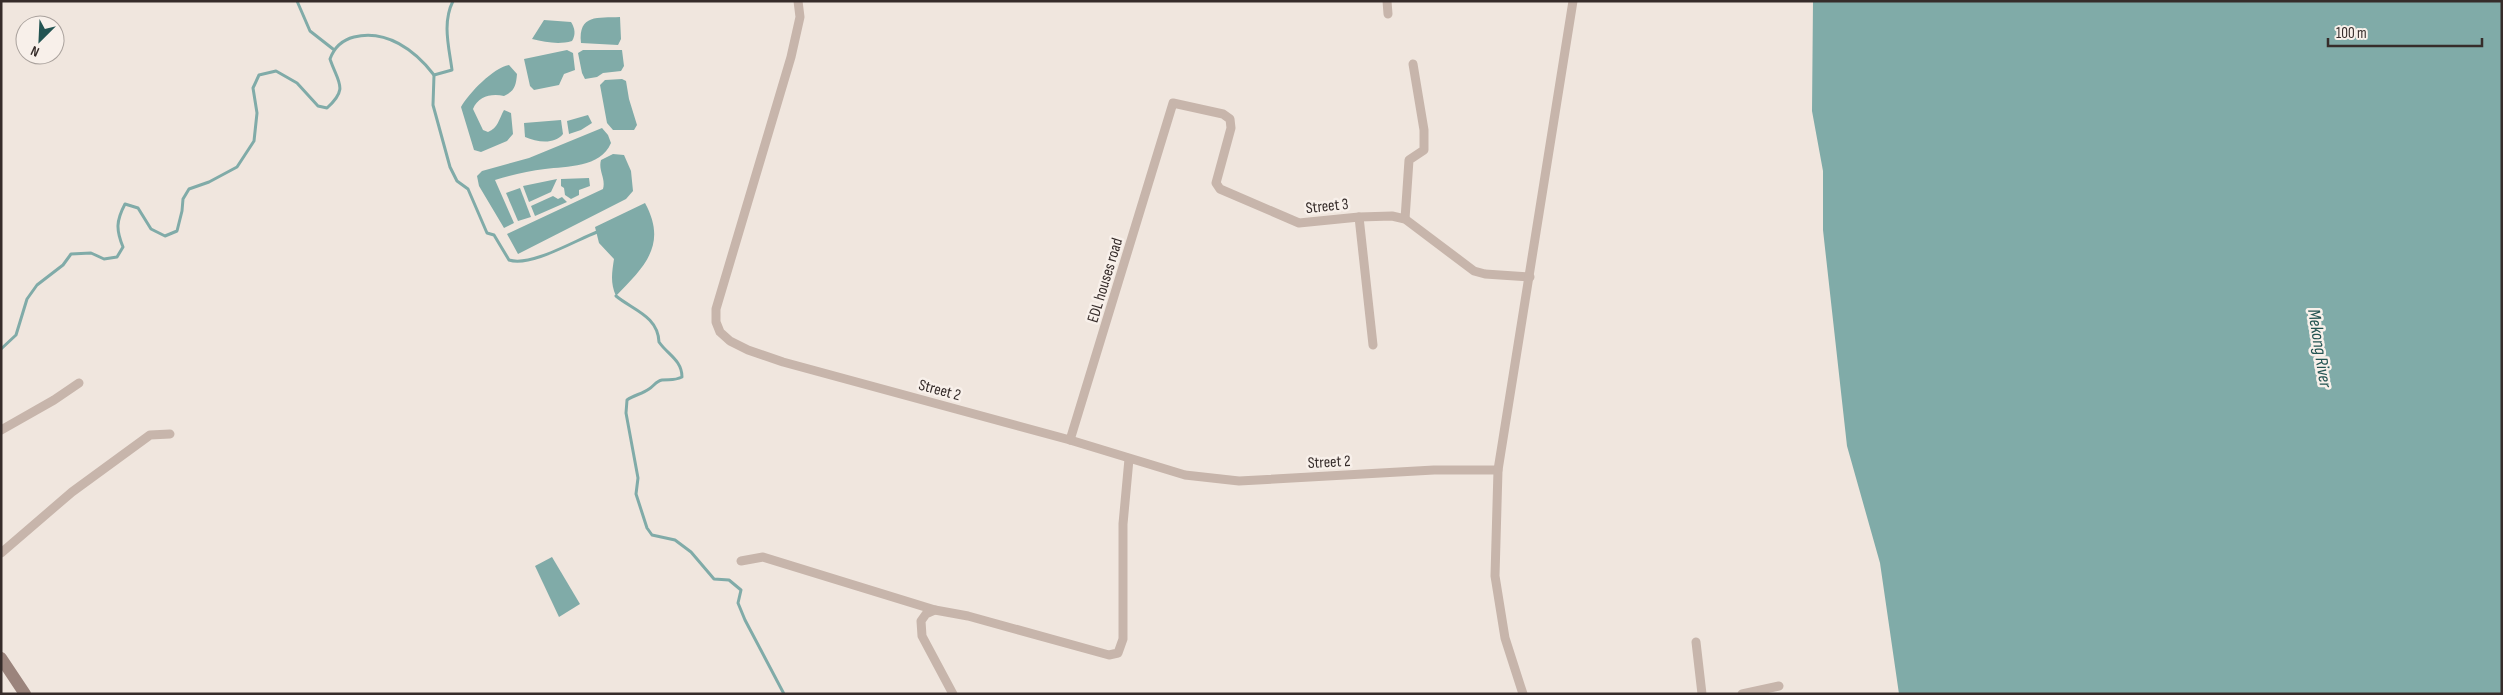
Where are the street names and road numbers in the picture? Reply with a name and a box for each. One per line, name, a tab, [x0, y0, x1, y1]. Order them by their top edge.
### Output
street label: Street 3	[1305, 195, 1350, 218]
street label: EDL houses road	[1084, 236, 1127, 325]
street label: Street 2	[916, 376, 963, 405]
street label: Street 2	[1307, 452, 1351, 473]

